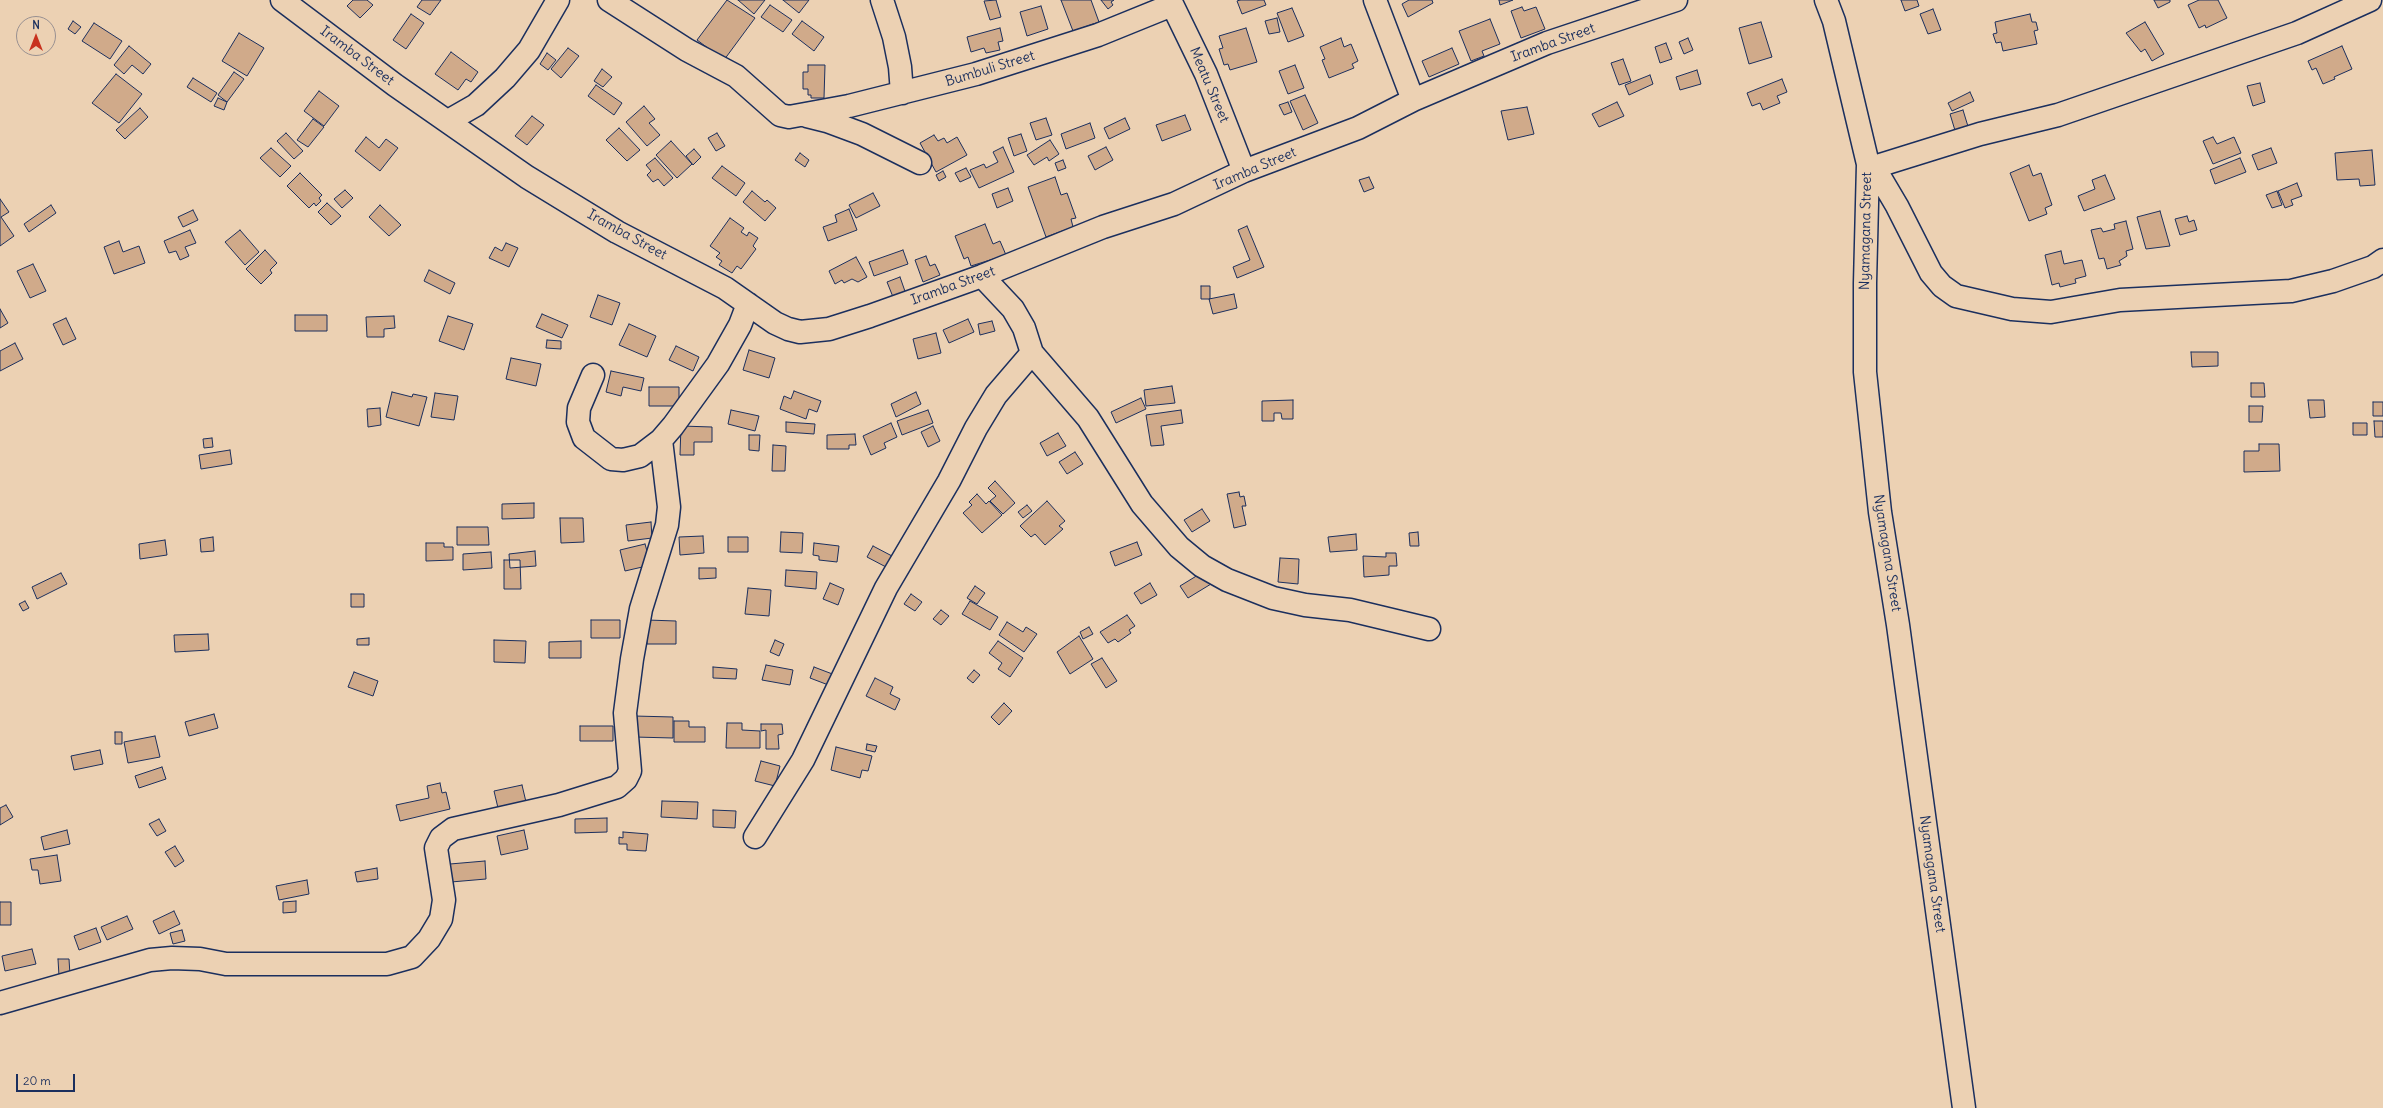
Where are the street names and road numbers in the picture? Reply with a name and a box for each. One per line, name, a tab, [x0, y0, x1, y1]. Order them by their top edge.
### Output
street label: Iramba Street	[1509, 20, 1597, 66]
street label: Iramba Street	[317, 23, 397, 89]
street label: Meatu Street	[1186, 45, 1232, 125]
street label: Bumbuli Street	[943, 47, 1037, 91]
street label: Iramba Street	[1211, 144, 1299, 194]
street label: Nyamagana Street	[1857, 172, 1875, 290]
street label: Iramba Street	[584, 206, 670, 264]
street label: Iramba Street	[909, 263, 997, 309]
street label: Nyamagana Street	[1869, 493, 1905, 613]
street label: Nyamagana Street	[1915, 814, 1949, 934]

